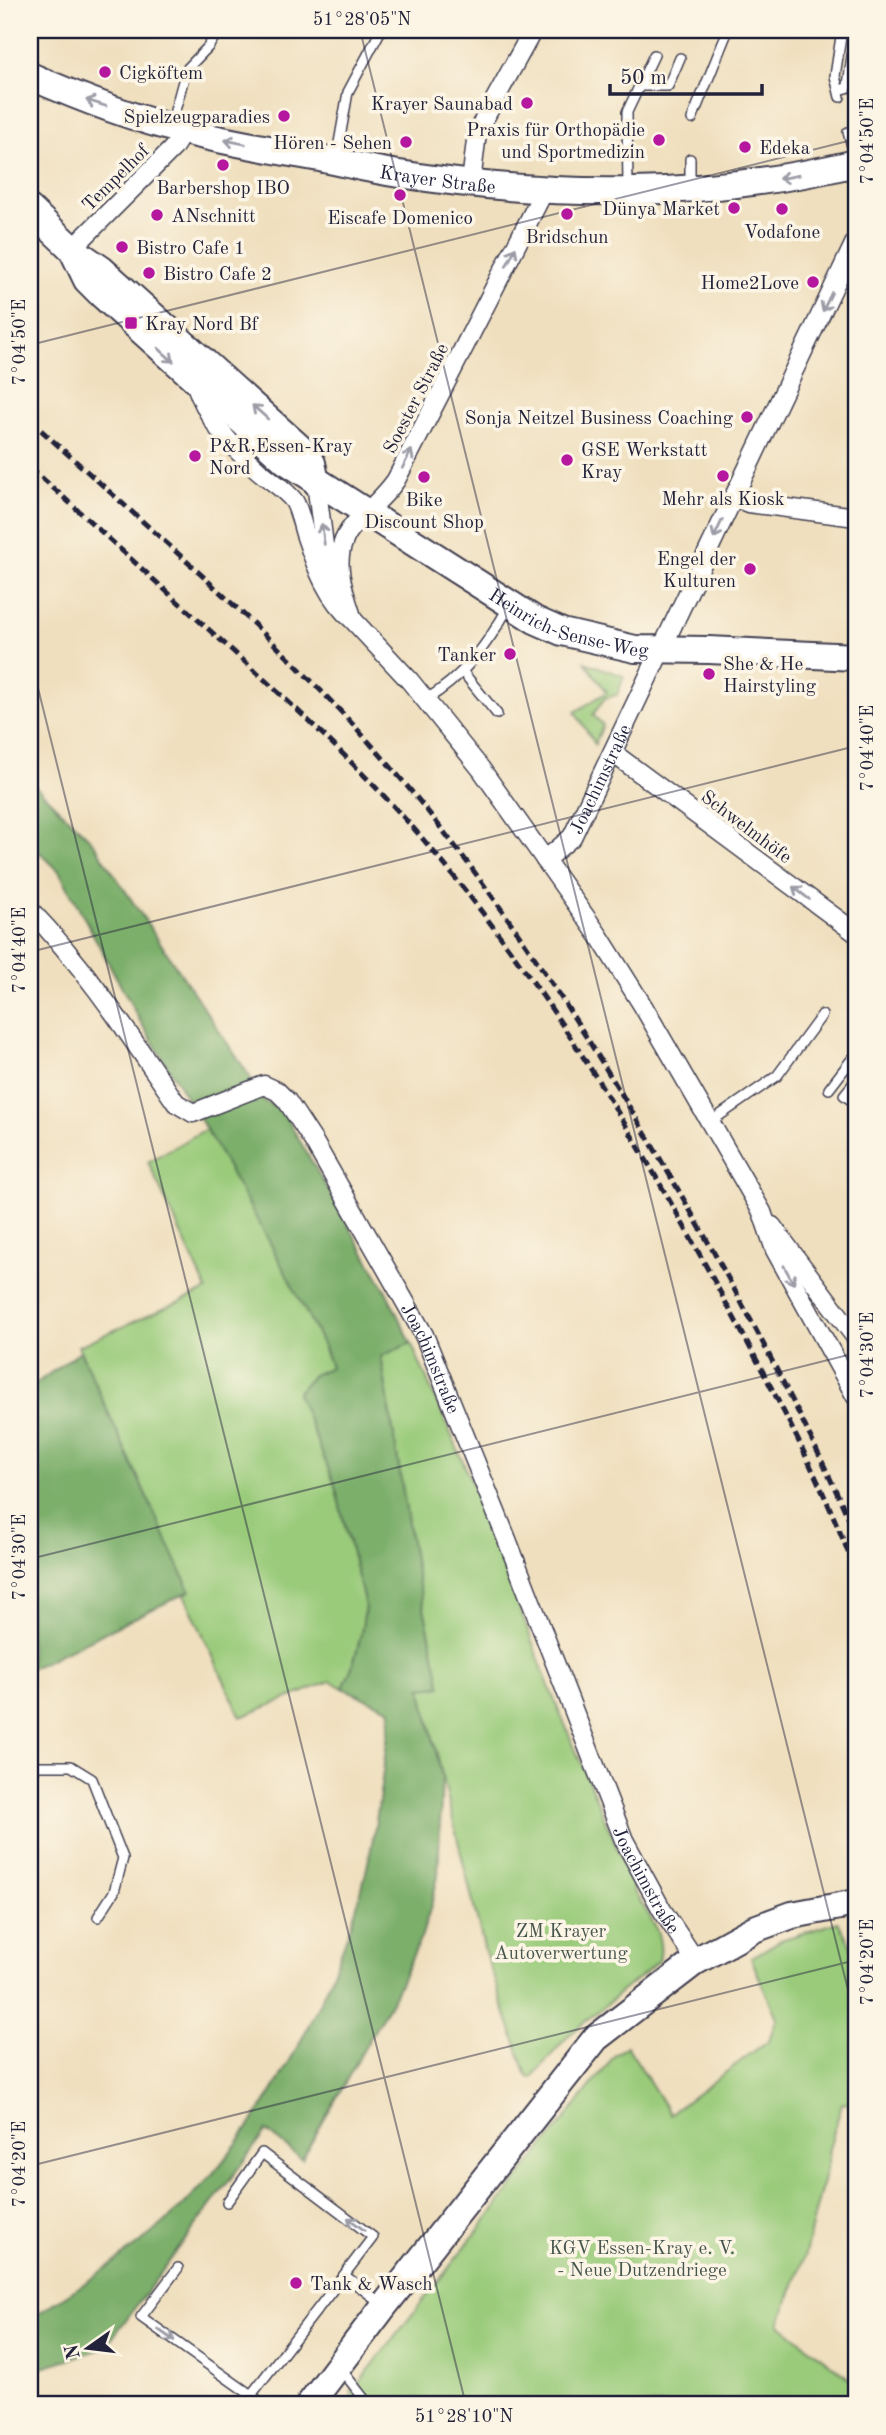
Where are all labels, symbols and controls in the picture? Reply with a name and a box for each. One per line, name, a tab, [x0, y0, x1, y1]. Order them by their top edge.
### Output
text: 51°28'05"N	[313, 11, 411, 29]
scale bar	[610, 52, 762, 96]
marker: Cigköftem	[97, 64, 113, 80]
place label: Cigköftem	[119, 65, 203, 84]
text: 50 m	[620, 68, 667, 89]
marker: Krayer Saunabad	[519, 95, 535, 111]
one-way arrow	[85, 96, 107, 108]
place label: Krayer Saunabad	[371, 96, 513, 115]
text: 7°04'50"E	[859, 98, 877, 184]
marker: Spielzeugparadies	[276, 108, 292, 124]
place label: Spielzeugparadies	[123, 109, 270, 128]
place label: Praxis für Orthopädie und Sportmedizin	[466, 122, 645, 163]
marker: Praxis für Orthopädie und Sportmedizin	[651, 132, 667, 148]
one-way arrow	[224, 134, 247, 148]
marker: Hören - Sehen	[398, 134, 414, 150]
place label: Hören - Sehen	[273, 135, 392, 154]
marker: Edeka	[737, 139, 753, 155]
place label: Edeka	[759, 140, 811, 159]
street label: Tempelhof	[80, 141, 154, 216]
marker: Barbershop IBO	[215, 157, 231, 173]
street label: Krayer Straße	[378, 164, 496, 198]
one-way arrow	[779, 171, 801, 184]
place label: Barbershop IBO	[156, 180, 290, 199]
marker: Eiscafe Domenico	[392, 187, 408, 203]
marker: Dünya Market	[726, 200, 742, 216]
place label: Dünya Market	[602, 201, 720, 220]
marker: Vodafone	[774, 201, 790, 217]
marker: Bridschun	[559, 206, 575, 222]
marker: ANschnitt	[149, 207, 165, 223]
place label: ANschnitt	[171, 208, 256, 227]
place label: Eiscafe Domenico	[327, 210, 473, 229]
place label: Vodafone	[744, 224, 820, 243]
place label: Bridschun	[525, 229, 609, 248]
marker: Bistro Cafe 1	[114, 239, 130, 255]
place label: Bistro Cafe 1	[136, 240, 245, 259]
one-way arrow	[505, 247, 519, 267]
marker: Bistro Cafe 2	[141, 265, 157, 281]
place label: Bistro Cafe 2	[163, 266, 272, 285]
marker: Home2Love	[805, 274, 821, 290]
place label: Home2Love	[701, 275, 799, 294]
one-way arrow	[819, 291, 833, 312]
text: 7°04'50"E	[11, 299, 29, 385]
marker: Kray Nord Bf	[123, 315, 139, 331]
place label: Kray Nord Bf	[145, 316, 259, 335]
street label: Soester Straße	[381, 341, 453, 457]
one-way arrow	[157, 347, 175, 363]
one-way arrow	[251, 404, 269, 420]
marker: Sonja Neitzel Business Coaching	[739, 409, 755, 425]
place label: Sonja Neitzel Business Coaching	[465, 410, 734, 429]
place label: P&R,Essen-Kray Nord	[209, 438, 353, 479]
place label: GSE Werkstatt Kray	[581, 442, 707, 483]
marker: P&R,Essen-Kray Nord	[187, 448, 203, 464]
one-way arrow	[401, 449, 415, 470]
marker: GSE Werkstatt Kray	[559, 452, 575, 468]
marker: Mehr als Kiosk	[715, 468, 731, 484]
marker: Bike Discount Shop	[416, 469, 432, 485]
place label: Mehr als Kiosk	[661, 491, 785, 510]
place label: Bike Discount Shop	[364, 492, 484, 533]
one-way arrow	[711, 518, 724, 539]
one-way arrow	[317, 523, 330, 546]
place label: Engel der Kulturen	[657, 551, 736, 592]
marker: Engel der Kulturen	[742, 561, 758, 577]
street label: Heinrich-Sense-Weg	[485, 586, 649, 661]
marker: Tanker	[502, 646, 518, 662]
place label: Tanker	[437, 647, 496, 666]
place label: She & He Hairstyling	[723, 656, 817, 697]
marker: She & He Hairstyling	[701, 666, 717, 682]
text: 7°04'40"E	[859, 705, 877, 791]
street label: Joachimstraße	[568, 722, 636, 838]
street label: Schwelmhöfe	[697, 788, 794, 868]
one-way arrow	[793, 885, 811, 900]
text: 7°04'40"E	[11, 907, 29, 993]
one-way arrow	[783, 1264, 796, 1285]
street label: Joachimstraße	[396, 1301, 462, 1417]
text: 7°04'30"E	[859, 1312, 877, 1398]
text: 7°04'30"E	[11, 1514, 29, 1600]
street label: Joachimstraße	[608, 1825, 682, 1938]
text: 7°04'20"E	[859, 1919, 877, 2005]
park label: ZM Krayer Autoverwertung	[494, 1923, 628, 1964]
text: 7°04'20"E	[11, 2121, 29, 2207]
one-way arrow	[347, 2217, 365, 2232]
park label: KGV Essen-Kray e. V. - Neue Dutzendriege	[549, 2240, 735, 2281]
marker: Tank & Wasch	[288, 2275, 304, 2291]
place label: Tank & Wasch	[310, 2276, 433, 2295]
north arrow	[52, 2312, 122, 2382]
one-way arrow	[156, 2328, 175, 2342]
text: N	[63, 2342, 85, 2361]
text: 51°28'10"N	[415, 2408, 513, 2426]

